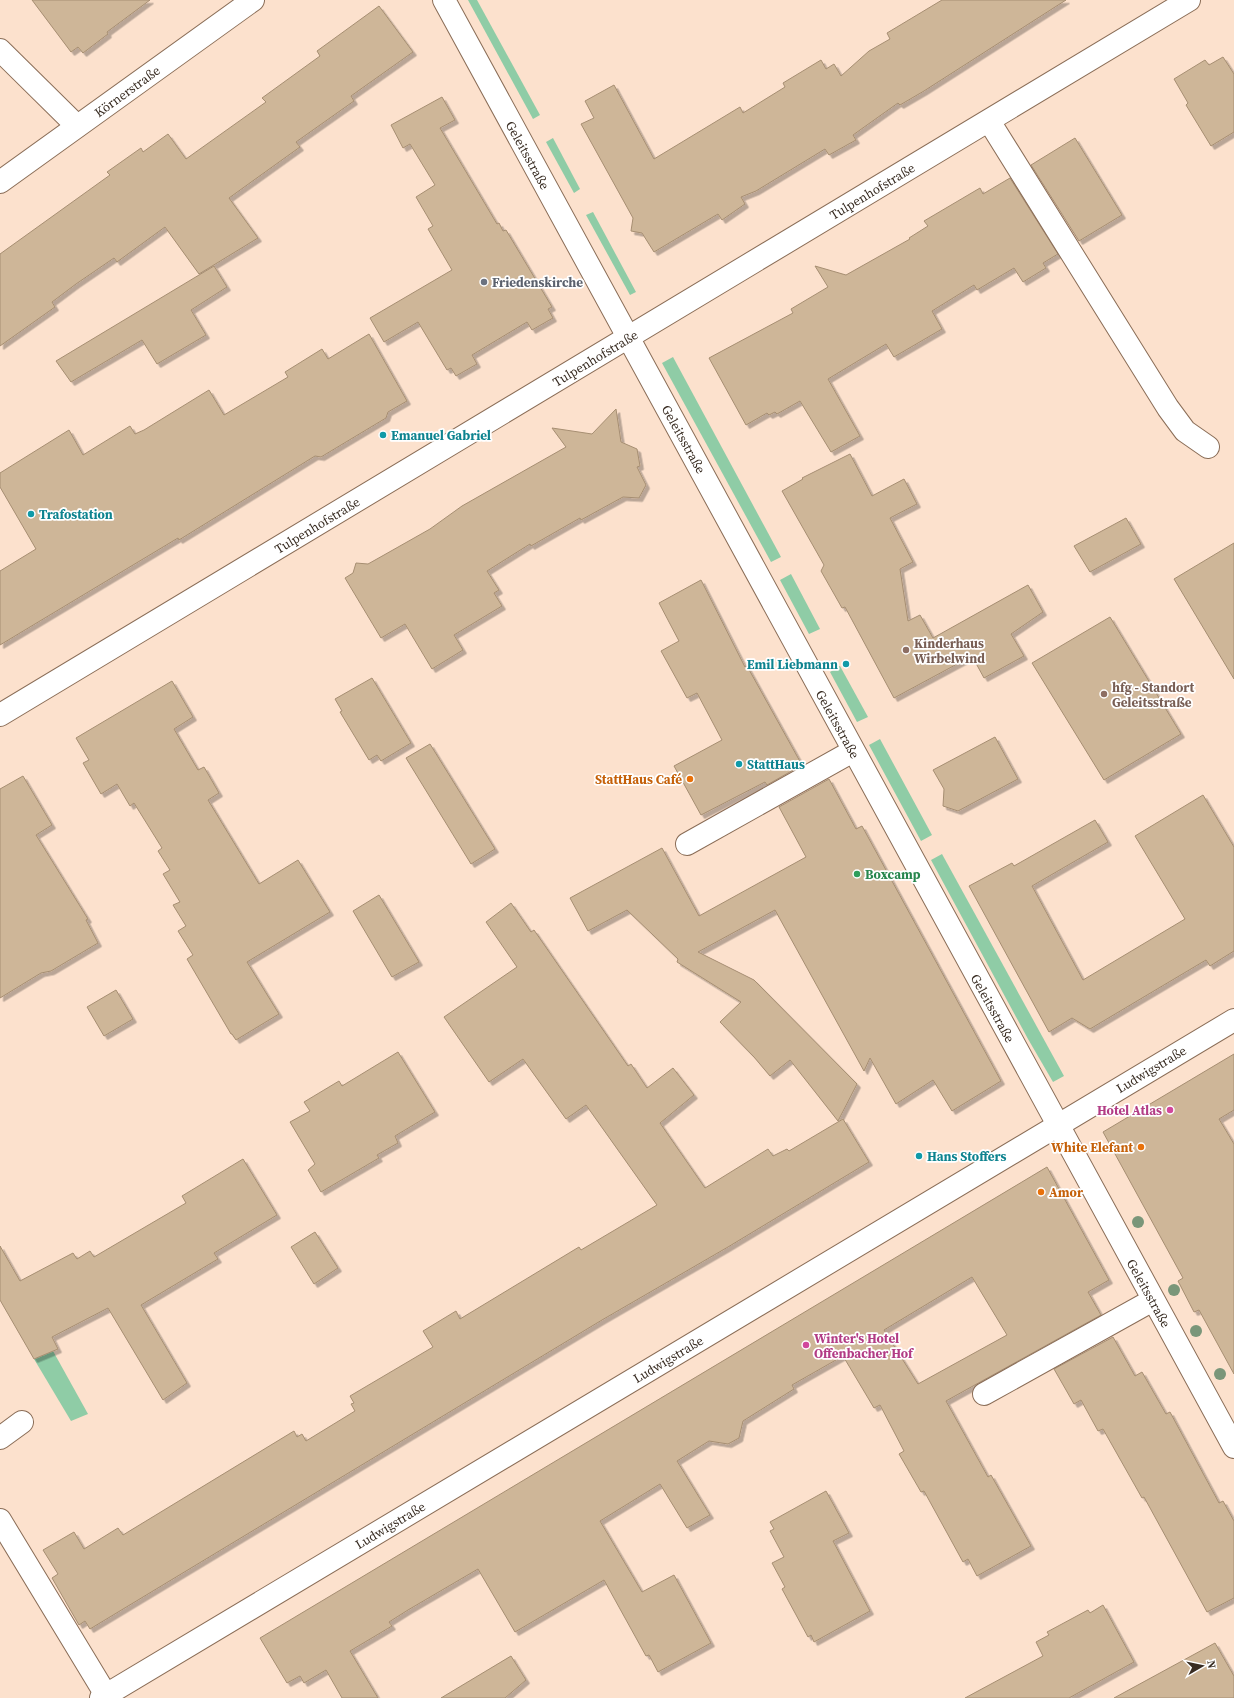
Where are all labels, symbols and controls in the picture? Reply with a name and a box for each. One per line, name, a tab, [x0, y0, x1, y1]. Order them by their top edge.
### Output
street label: Körnerstraße	[91, 62, 164, 121]
street label: Geleitsstraße	[502, 118, 554, 193]
street label: Tulpenhofstraße	[826, 159, 918, 224]
place label: Friedenskirche	[492, 274, 583, 291]
marker: Friedenskirche	[479, 277, 489, 287]
street label: Tulpenhofstraße	[549, 326, 641, 391]
street label: Geleitsstraße	[658, 402, 710, 477]
place label: Emanuel Gabriel	[391, 427, 491, 444]
marker: Emanuel Gabriel	[378, 430, 388, 440]
street label: Tulpenhofstraße	[271, 493, 363, 558]
place label: Trafostation	[39, 506, 113, 523]
marker: Trafostation	[26, 509, 36, 519]
place label: Kinderhaus Wirbelwind	[914, 635, 985, 667]
marker: Kinderhaus Wirbelwind	[901, 645, 911, 655]
place label: Emil Liebmann	[747, 656, 838, 673]
marker: Emil Liebmann	[841, 659, 851, 669]
place label: hfg - Standort Geleitsstraße	[1112, 679, 1194, 711]
street label: Geleitsstraße	[812, 687, 864, 762]
marker: hfg - Standort Geleitsstraße	[1099, 689, 1109, 699]
place label: StattHaus	[747, 756, 805, 773]
marker: StattHaus	[734, 759, 744, 769]
place label: StattHaus Café	[595, 771, 682, 788]
marker: StattHaus Café	[685, 774, 695, 784]
place label: Boxcamp	[865, 866, 921, 883]
marker: Boxcamp	[852, 869, 862, 879]
street label: Geleitsstraße	[967, 971, 1019, 1046]
street label: Ludwigstraße	[1113, 1042, 1190, 1097]
place label: Hotel Atlas	[1097, 1102, 1162, 1119]
marker: Hotel Atlas	[1165, 1105, 1175, 1115]
place label: White Elefant	[1051, 1139, 1133, 1156]
marker: White Elefant	[1136, 1142, 1146, 1152]
place label: Hans Stoffers	[927, 1148, 1006, 1165]
marker: Hans Stoffers	[914, 1151, 924, 1161]
place label: Amor	[1049, 1184, 1084, 1201]
marker: Amor	[1036, 1187, 1046, 1197]
street label: Geleitsstraße	[1123, 1256, 1175, 1331]
place label: Winter's Hotel Offenbacher Hof	[814, 1330, 914, 1362]
street label: Ludwigstraße	[630, 1332, 707, 1387]
marker: Winter's Hotel Offenbacher Hof	[801, 1340, 811, 1350]
street label: Ludwigstraße	[352, 1498, 429, 1553]
north arrow	[1182, 1646, 1222, 1686]
text: N	[1203, 1659, 1219, 1670]

